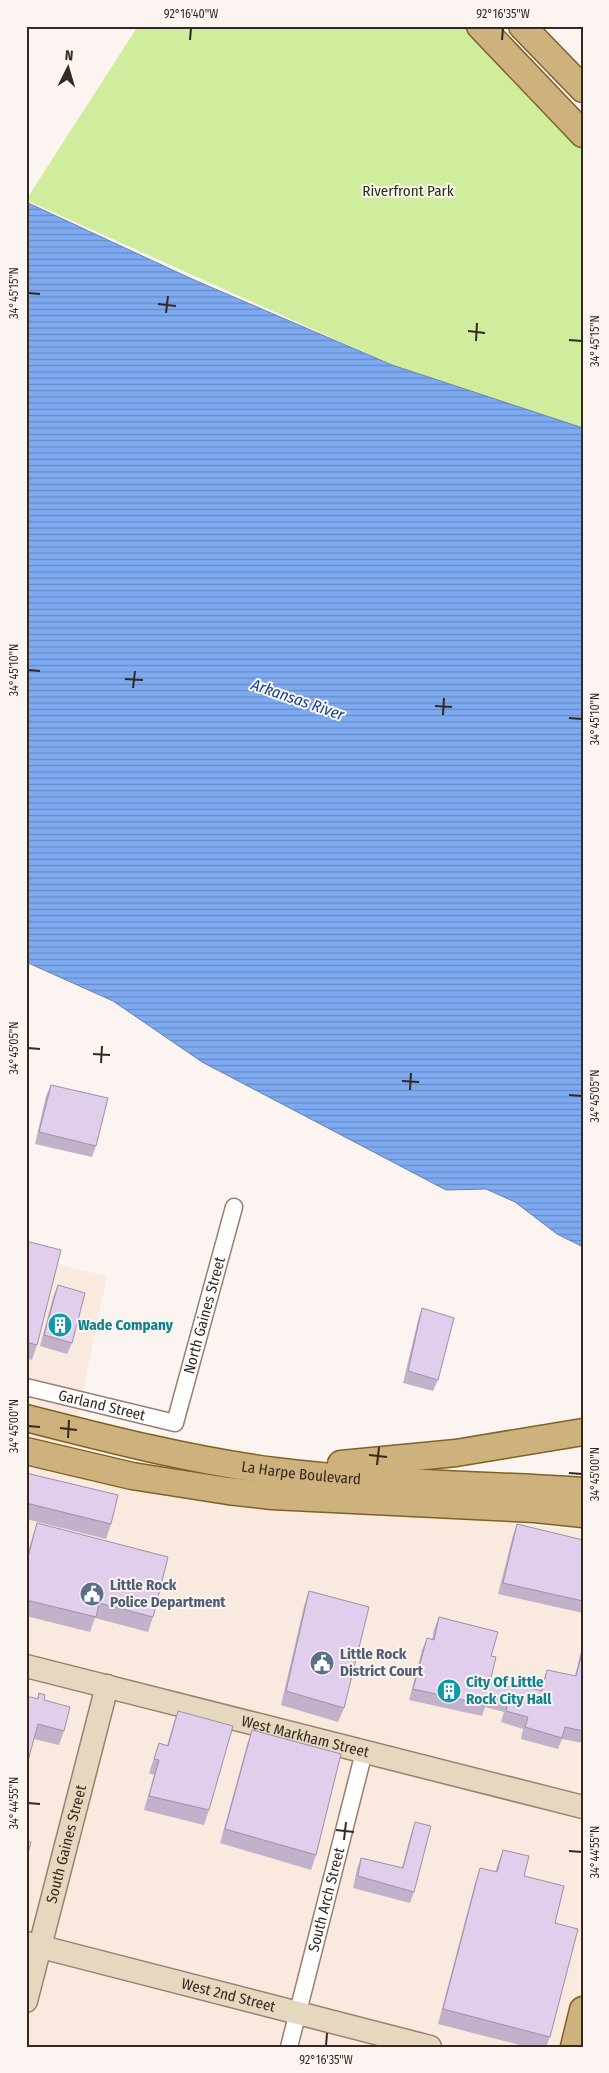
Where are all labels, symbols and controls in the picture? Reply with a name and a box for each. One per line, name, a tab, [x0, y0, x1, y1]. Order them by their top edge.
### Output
text: 92°16'40"W	[164, 7, 218, 21]
text: 92°16'35"W	[476, 7, 530, 21]
north arrow	[42, 42, 92, 92]
text: N	[64, 47, 74, 64]
park label: Riverfront Park	[362, 182, 454, 200]
text: 34°45'15"N	[7, 267, 21, 319]
text: 34°45'15"N	[588, 315, 602, 367]
text: 34°45'10"N	[7, 644, 21, 696]
water label: Arkansas River	[248, 674, 347, 724]
text: 34°45'10"N	[588, 693, 602, 745]
text: 34°45'05"N	[7, 1021, 21, 1075]
text: 34°45'05"N	[588, 1069, 602, 1123]
street label: North Gaines Street	[180, 1255, 229, 1376]
building icon: Wade Company	[47, 1312, 73, 1338]
place label: Wade Company	[78, 1316, 174, 1334]
street label: Garland Street	[57, 1386, 147, 1425]
text: 34°45'00"N	[7, 1399, 21, 1453]
text: 34°45'00"N	[588, 1447, 602, 1501]
street label: La Harpe Boulevard	[240, 1457, 361, 1488]
place label: Little Rock Police Department	[110, 1576, 226, 1611]
public building icon: Little Rock Police Department	[79, 1581, 105, 1607]
place label: Little Rock District Court	[340, 1645, 424, 1680]
public building icon: Little Rock District Court	[309, 1650, 335, 1676]
place label: City Of Little Rock City Hall	[466, 1673, 552, 1708]
building icon: City Of Little Rock City Hall	[436, 1678, 462, 1704]
street label: West Markham Street	[240, 1712, 371, 1761]
text: 34°44'55"N	[7, 1777, 21, 1829]
street label: South Gaines Street	[42, 1783, 90, 1905]
text: 34°44'55"N	[588, 1826, 602, 1878]
street label: South Arch Street	[305, 1845, 348, 1954]
street label: West 2nd Street	[179, 1974, 277, 2016]
text: 92°16'35"W	[299, 2053, 353, 2067]

